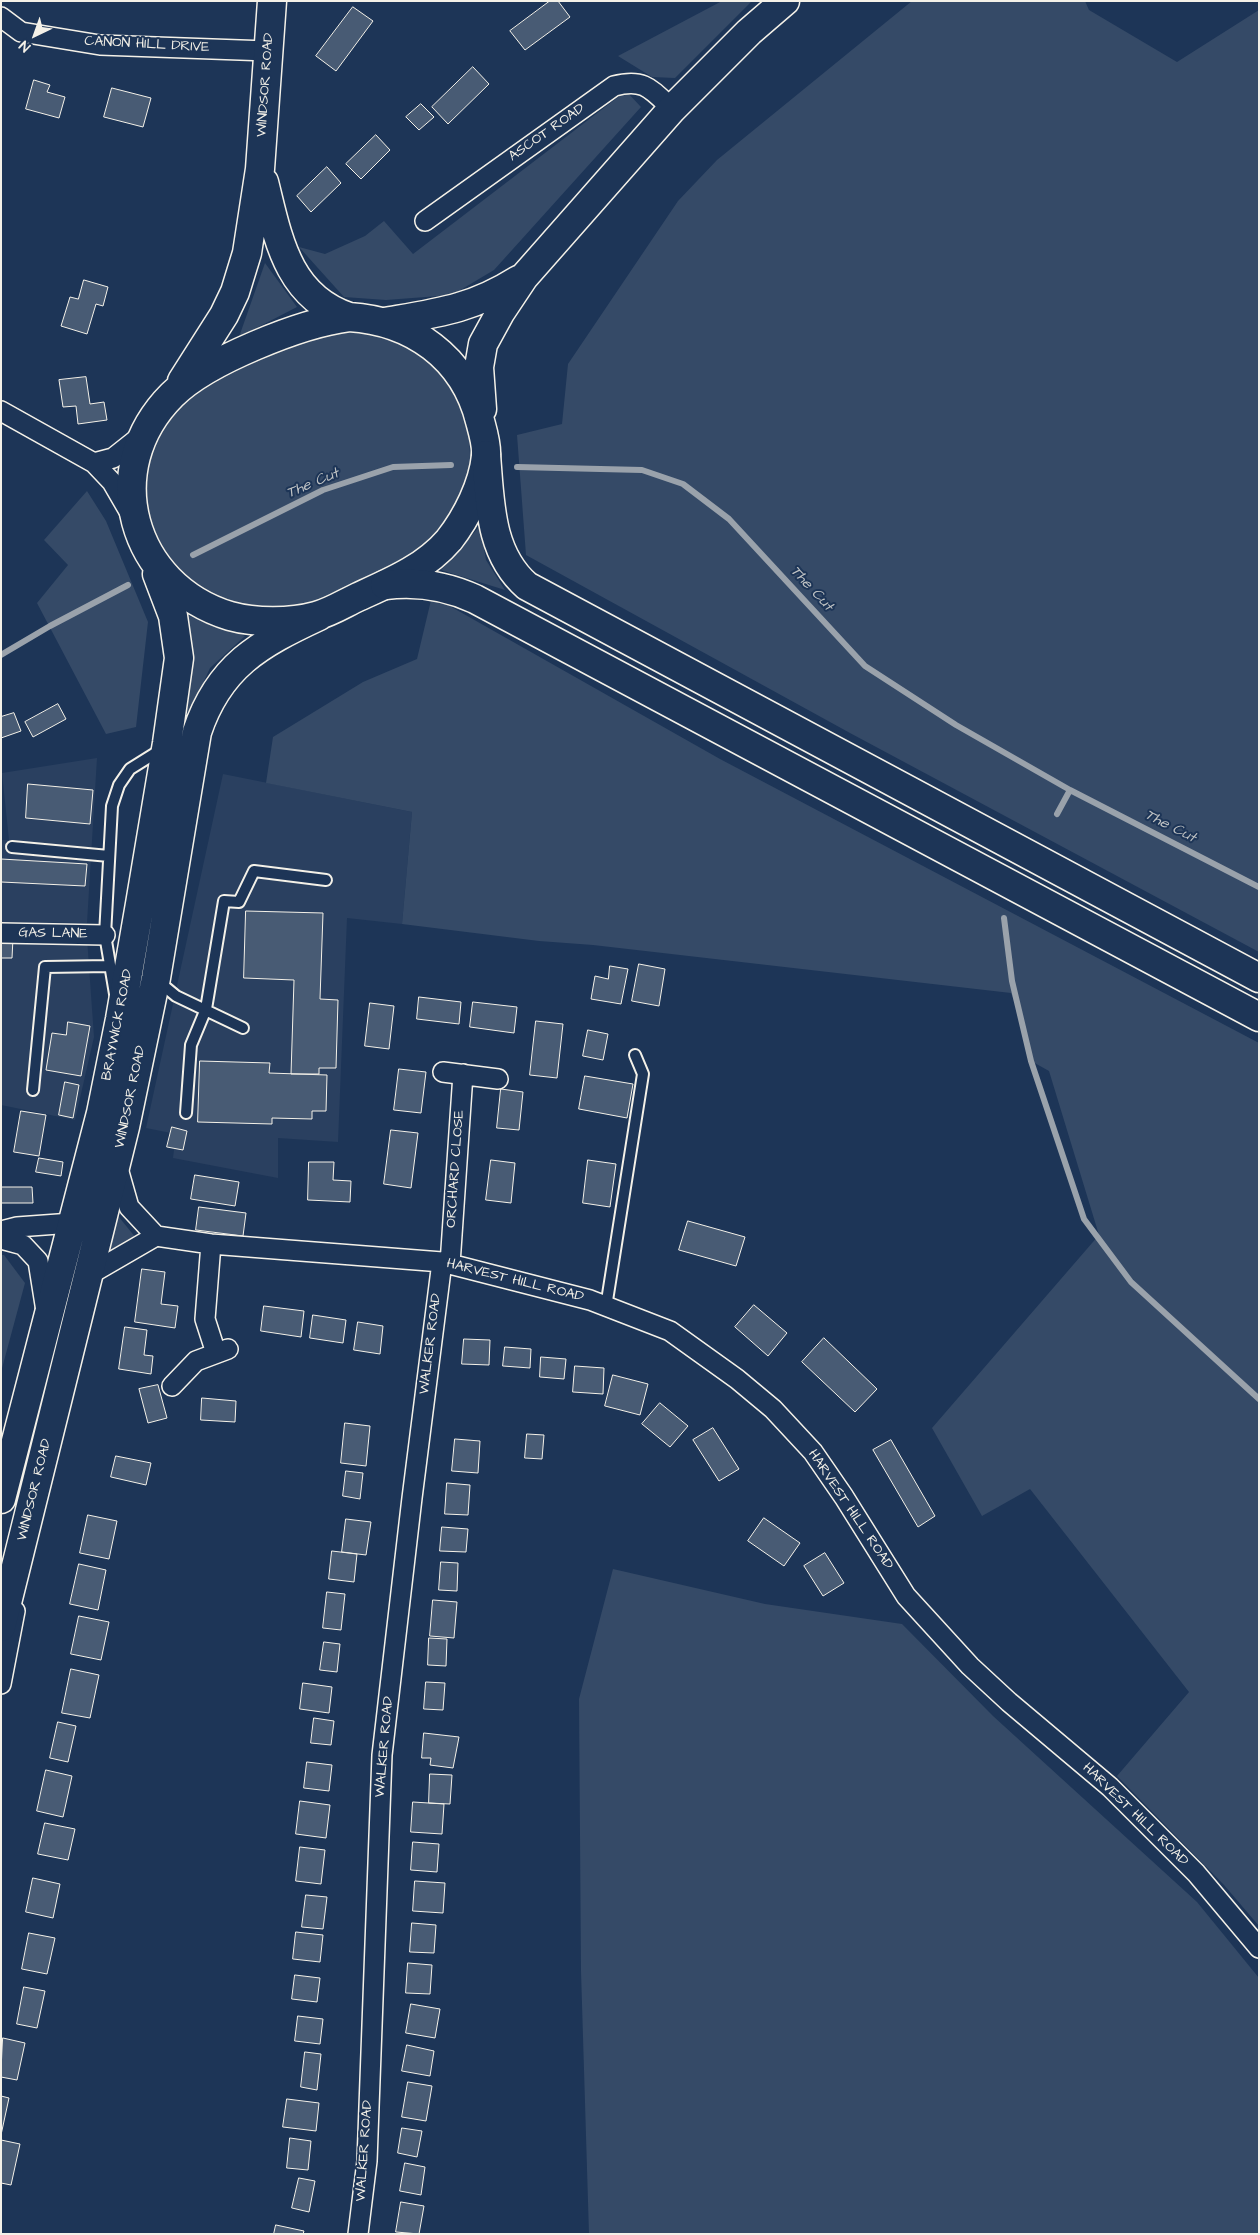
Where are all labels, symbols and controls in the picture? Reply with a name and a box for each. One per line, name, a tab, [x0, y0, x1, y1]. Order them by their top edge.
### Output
north arrow	[10, 10, 60, 60]
street label: WINDSOR ROAD	[254, 32, 278, 138]
street label: CANON HILL DRIVE	[84, 33, 210, 57]
text: N	[15, 36, 35, 57]
street label: ASCOT ROAD	[506, 101, 588, 165]
water label: The Cut	[284, 465, 342, 503]
water label: The Cut	[786, 563, 836, 615]
water label: The Cut	[1141, 806, 1199, 848]
street label: GAS LANE	[18, 925, 88, 943]
street label: BRAYWICK ROAD	[99, 968, 137, 1082]
street label: WINDSOR ROAD	[112, 1044, 150, 1150]
street label: ORCHARD CLOSE	[444, 1110, 468, 1228]
street label: HARVEST HILL ROAD	[445, 1256, 585, 1306]
street label: WALKER ROAD	[416, 1293, 446, 1395]
street label: WINDSOR ROAD	[14, 1437, 56, 1543]
street label: HARVEST HILL ROAD	[804, 1447, 896, 1573]
street label: WALKER ROAD	[372, 1696, 398, 1798]
street label: HARVEST HILL ROAD	[1079, 1760, 1191, 1870]
street label: WALKER ROAD	[353, 2100, 377, 2202]

